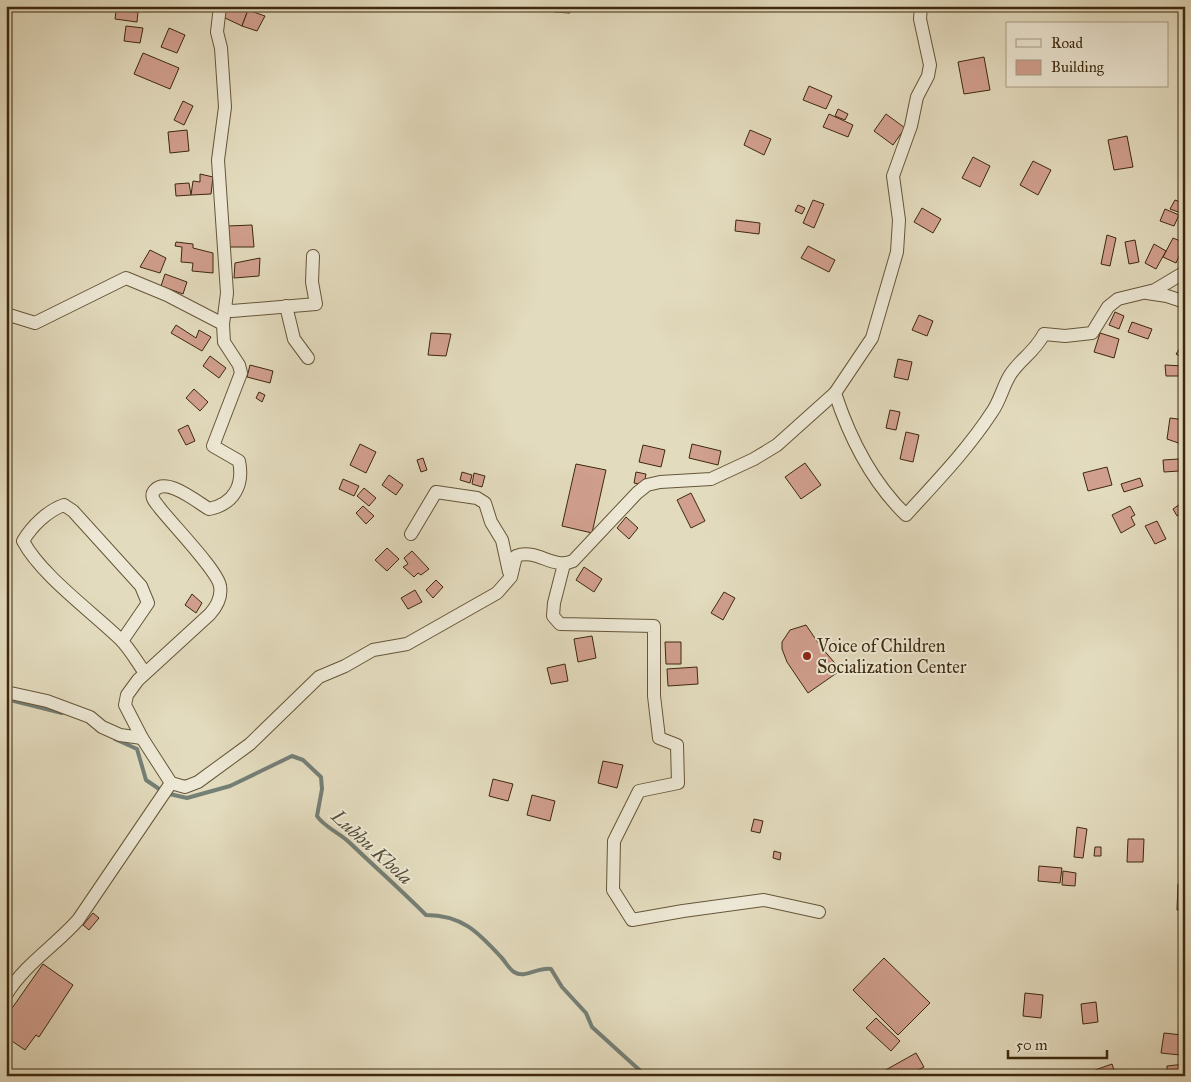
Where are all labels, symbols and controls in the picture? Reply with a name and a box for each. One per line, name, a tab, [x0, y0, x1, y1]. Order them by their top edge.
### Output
legend	[1006, 22, 1168, 88]
text: Road	[1051, 34, 1083, 52]
text: Building	[1051, 58, 1105, 76]
place label: Voice of Children Socialization Center	[816, 635, 967, 678]
marker: Voice of Children Socialization Center	[801, 650, 813, 662]
water label: Lubhu Khola	[326, 804, 417, 889]
scale bar	[1008, 1027, 1107, 1059]
text: 50 m	[1016, 1036, 1048, 1054]

